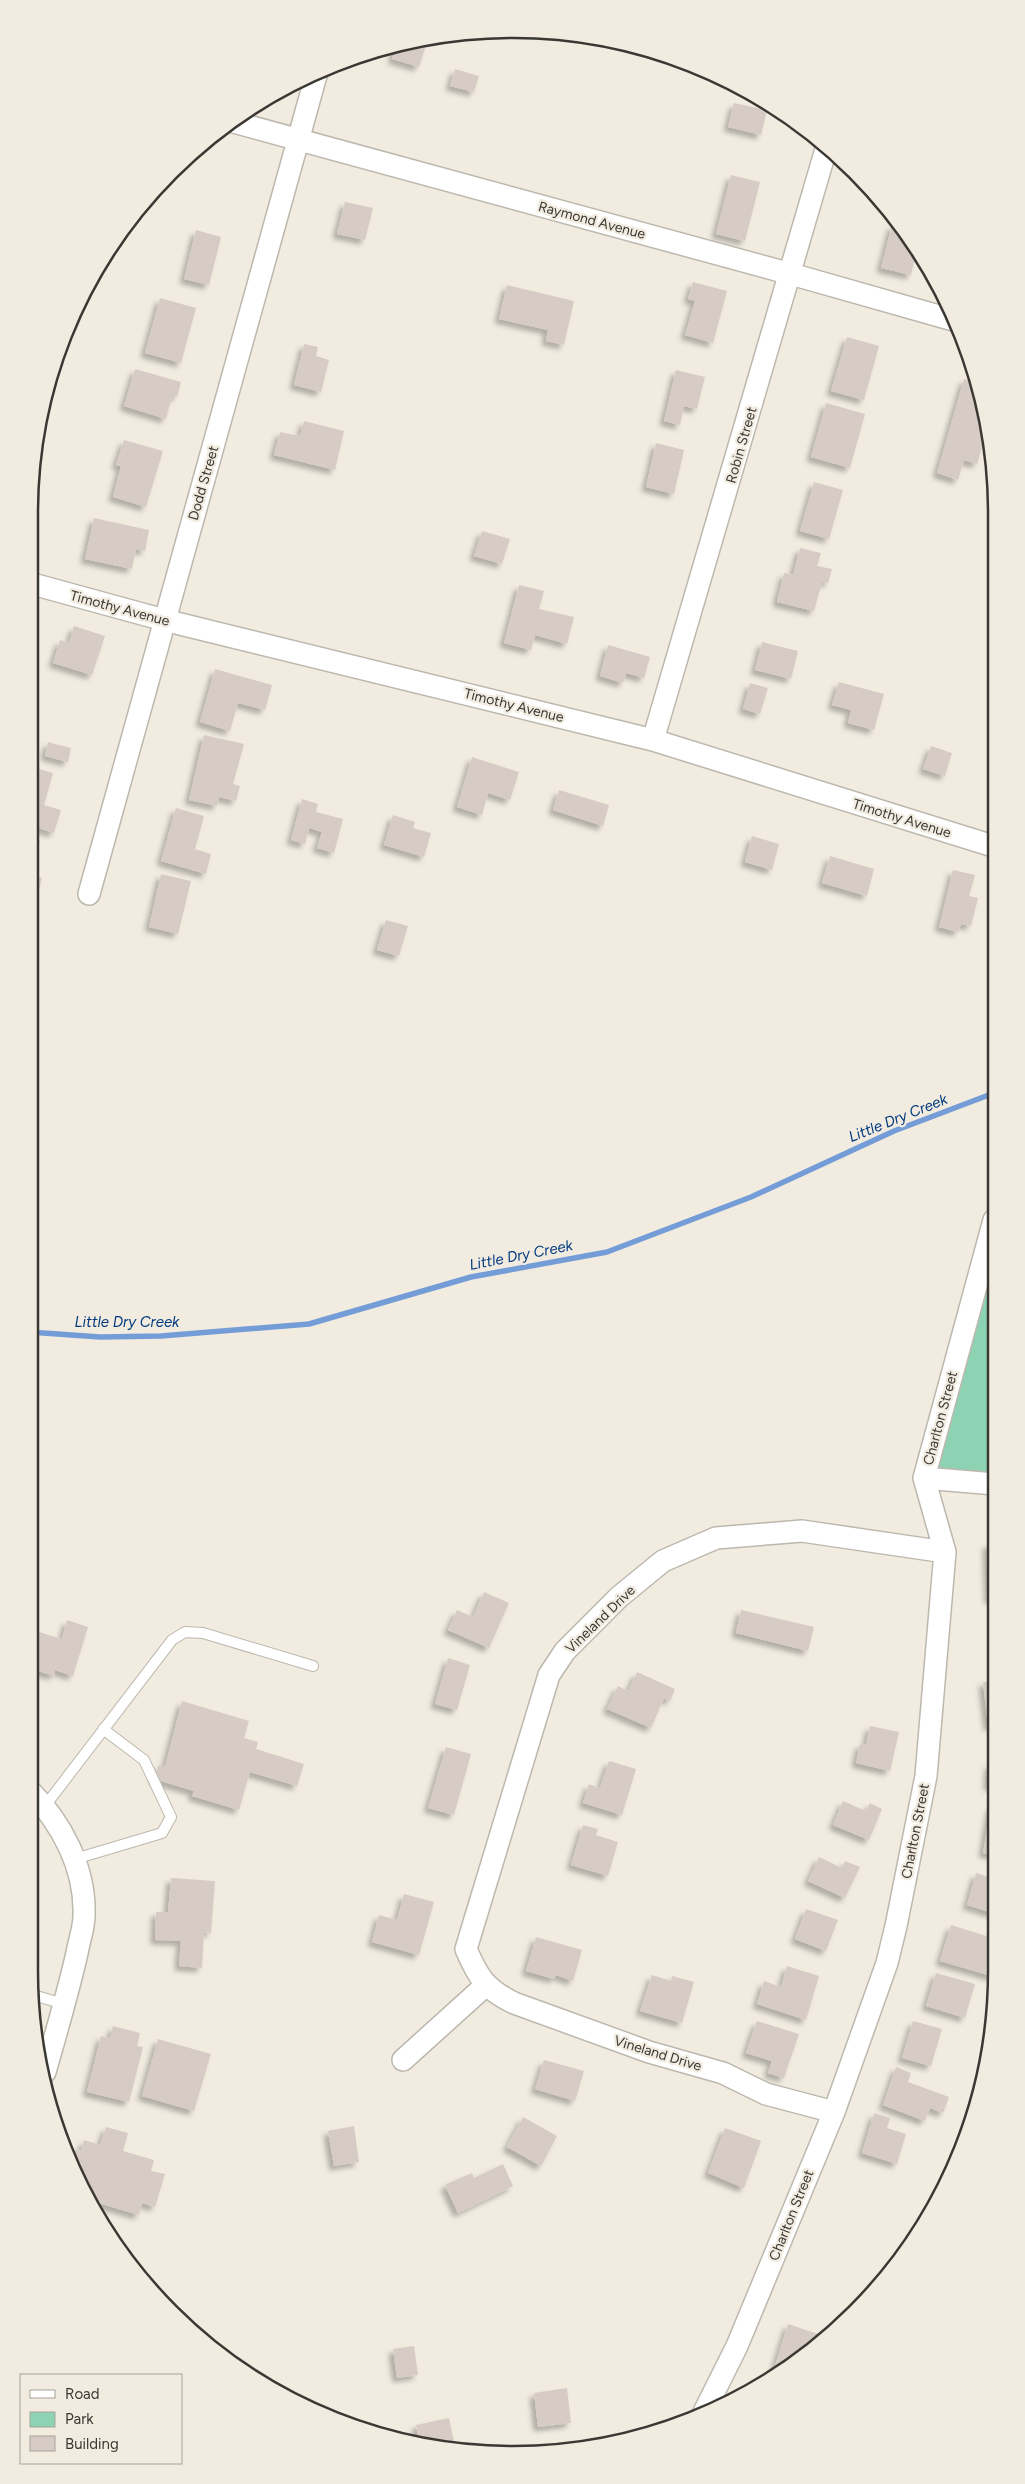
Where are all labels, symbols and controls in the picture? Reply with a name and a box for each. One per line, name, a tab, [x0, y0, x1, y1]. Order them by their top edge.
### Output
street label: Raymond Avenue	[537, 198, 648, 243]
street label: Robin Street	[722, 405, 761, 485]
street label: Dodd Street	[185, 444, 222, 522]
street label: Timothy Avenue	[68, 587, 172, 630]
street label: Timothy Avenue	[462, 685, 566, 726]
street label: Timothy Avenue	[851, 795, 954, 842]
water label: Little Dry Creek	[846, 1090, 951, 1146]
water label: Little Dry Creek	[468, 1236, 575, 1274]
water label: Little Dry Creek	[75, 1313, 180, 1331]
street label: Charlton Street	[920, 1369, 961, 1467]
street label: Vineland Drive	[562, 1582, 639, 1657]
street label: Charlton Street	[898, 1782, 933, 1880]
street label: Vineland Drive	[612, 2032, 704, 2075]
street label: Charlton Street	[765, 2167, 817, 2263]
legend	[20, 2374, 182, 2464]
text: Road	[65, 2385, 100, 2403]
text: Park	[65, 2410, 94, 2428]
text: Building	[65, 2435, 119, 2453]

